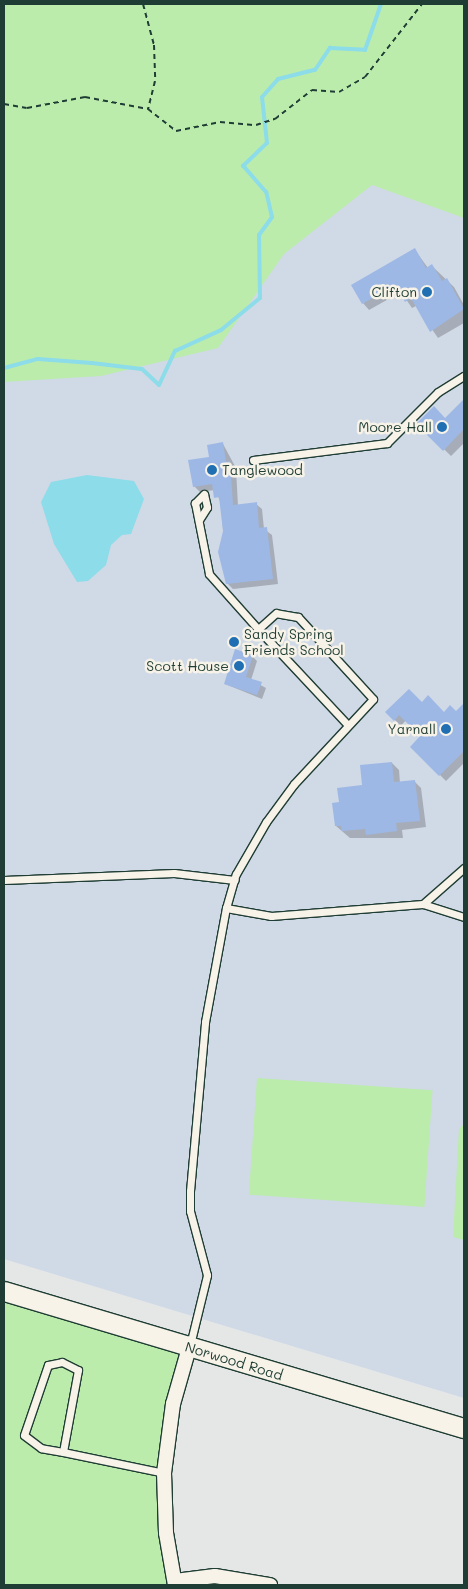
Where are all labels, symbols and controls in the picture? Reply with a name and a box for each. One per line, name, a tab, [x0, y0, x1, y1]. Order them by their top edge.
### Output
place label: Clifton	[372, 284, 417, 300]
marker: Clifton	[421, 286, 433, 298]
place label: Moore Hall	[358, 419, 432, 435]
marker: Moore Hall	[436, 421, 448, 433]
place label: Tanglewood	[222, 462, 303, 478]
marker: Tanglewood	[206, 464, 218, 476]
place label: Sandy Spring Friends School	[244, 626, 344, 658]
marker: Sandy Spring Friends School	[228, 636, 240, 648]
place label: Scott House	[146, 658, 229, 674]
marker: Scott House	[233, 660, 245, 672]
place label: Yarnall	[388, 721, 436, 737]
marker: Yarnall	[440, 723, 452, 735]
street label: Norwood Road	[183, 1338, 285, 1384]

